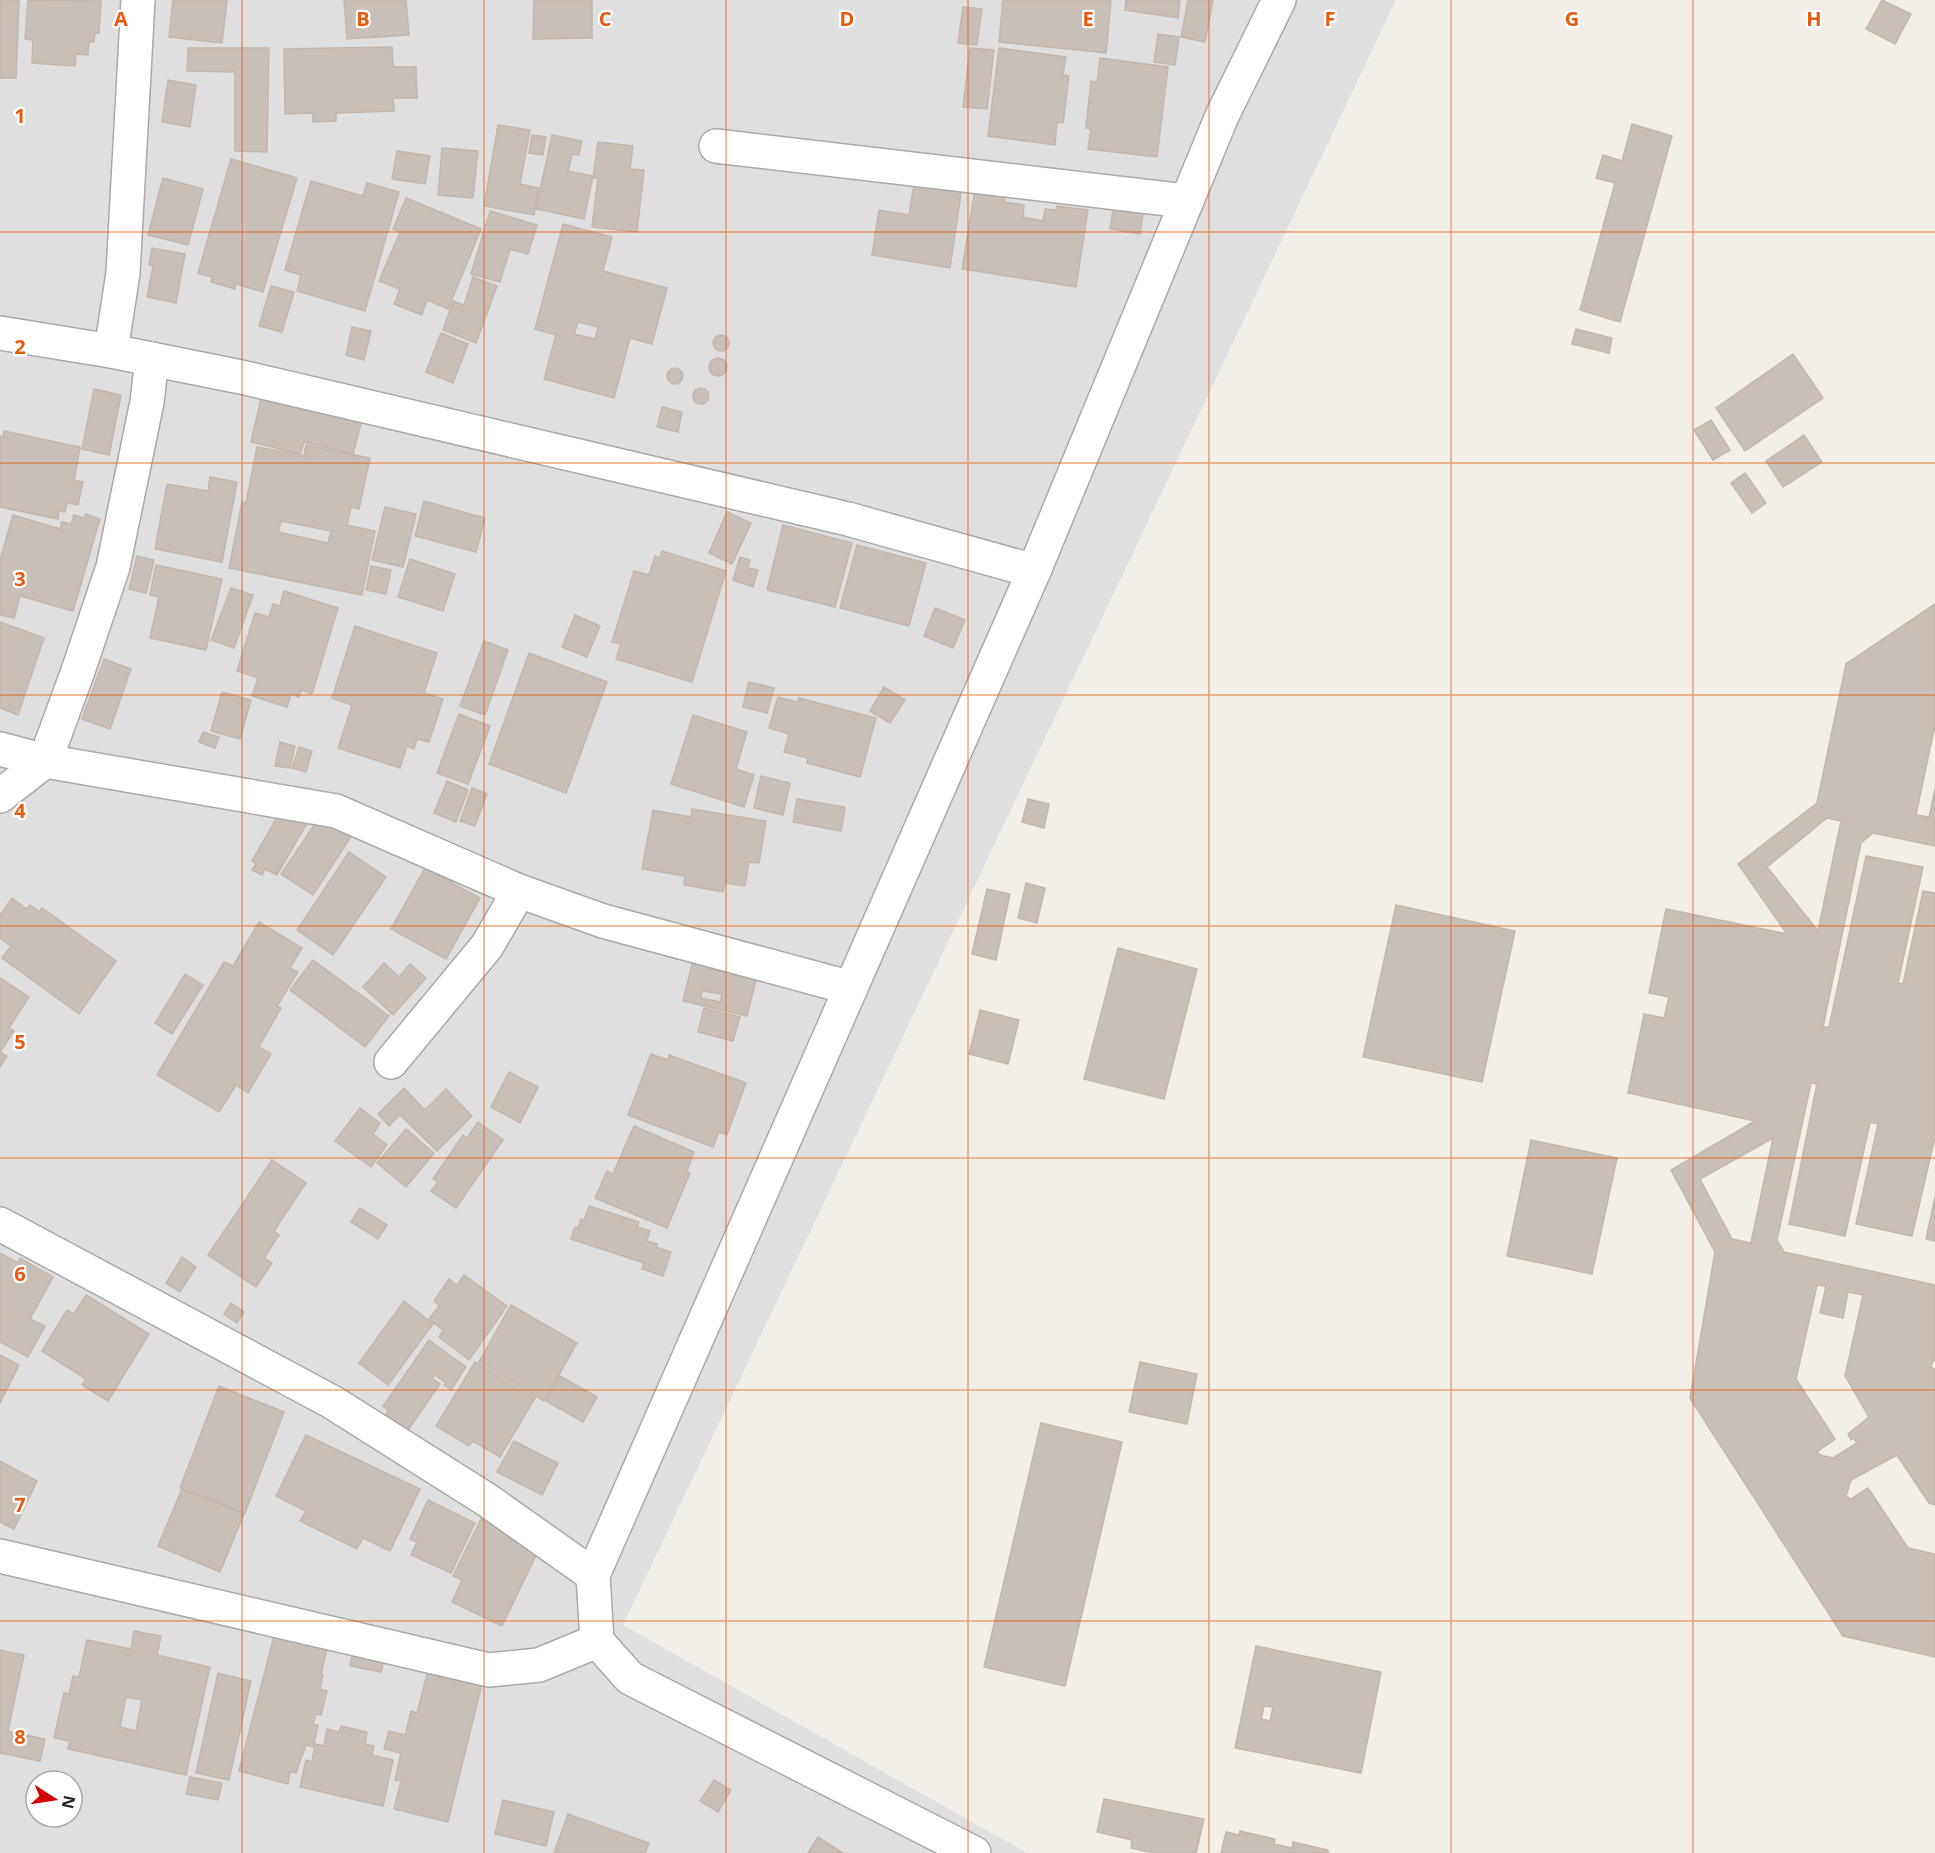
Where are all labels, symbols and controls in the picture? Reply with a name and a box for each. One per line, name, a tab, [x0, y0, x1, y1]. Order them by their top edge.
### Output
text: A	[114, 5, 128, 32]
text: B	[356, 5, 370, 32]
text: C	[599, 5, 612, 32]
text: D	[840, 5, 854, 32]
text: E	[1082, 5, 1094, 32]
text: F	[1325, 5, 1335, 32]
text: G	[1565, 5, 1579, 32]
text: H	[1806, 5, 1822, 32]
text: 1	[14, 102, 26, 129]
text: 2	[14, 333, 26, 360]
text: 3	[14, 565, 26, 592]
text: 4	[14, 797, 26, 824]
text: 5	[14, 1028, 26, 1055]
text: 6	[14, 1260, 26, 1287]
text: 7	[14, 1491, 26, 1518]
text: 8	[14, 1723, 26, 1750]
north arrow	[24, 1769, 84, 1829]
text: N	[57, 1793, 81, 1811]

